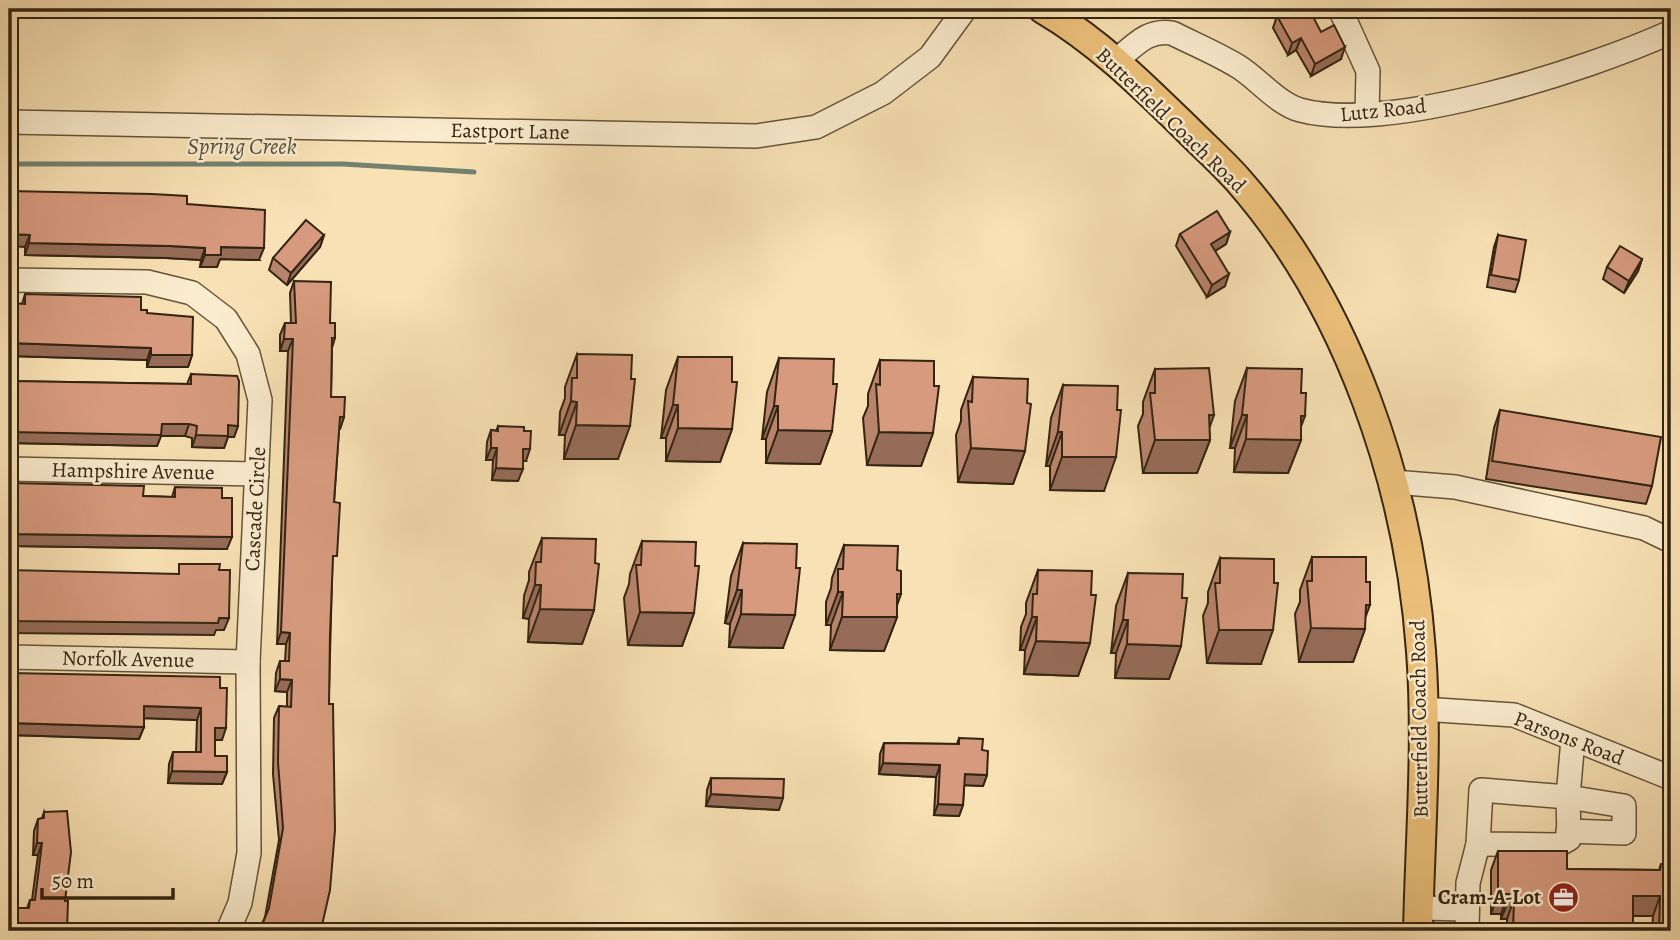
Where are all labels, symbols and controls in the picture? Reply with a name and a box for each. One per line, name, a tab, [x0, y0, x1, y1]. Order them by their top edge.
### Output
street label: Butterfield Coach Road	[1090, 41, 1253, 200]
street label: Lutz Road	[1339, 91, 1428, 128]
street label: Eastport Lane	[450, 116, 570, 146]
water label: Spring Creek	[187, 131, 297, 162]
street label: Cascade Circle	[238, 446, 272, 572]
street label: Hampshire Avenue	[51, 456, 215, 486]
street label: Butterfield Coach Road	[1403, 619, 1435, 818]
street label: Norfolk Avenue	[62, 644, 194, 674]
street label: Parsons Road	[1510, 704, 1629, 772]
scale bar	[42, 856, 173, 900]
text: 50 m	[52, 867, 94, 895]
office icon: Cram-A-Lot	[1547, 880, 1581, 914]
place label: Cram-A-Lot	[1438, 883, 1541, 911]

